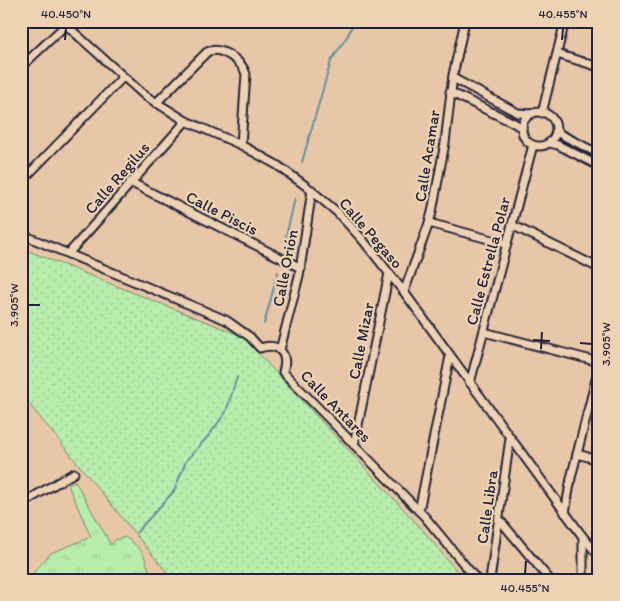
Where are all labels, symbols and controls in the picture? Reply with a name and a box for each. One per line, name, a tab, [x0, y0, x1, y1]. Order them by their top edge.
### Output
text: 40.450°N	[41, 7, 91, 21]
text: 40.455°N	[538, 7, 588, 21]
street label: Calle Acamar	[410, 109, 444, 203]
street label: Calle Regilus	[81, 138, 153, 218]
street label: Calle Piscis	[183, 187, 261, 239]
street label: Calle Pegaso	[335, 194, 407, 272]
street label: Calle Estrella Polar	[462, 194, 514, 327]
street label: Calle Orión	[268, 228, 302, 308]
text: 3.905°W	[7, 283, 21, 327]
street label: Calle Mizar	[344, 300, 378, 381]
text: 3.905°W	[599, 322, 613, 366]
street label: Calle Antares	[297, 366, 375, 446]
street label: Calle Libra	[472, 468, 502, 545]
text: 40.455°N	[500, 581, 550, 595]

